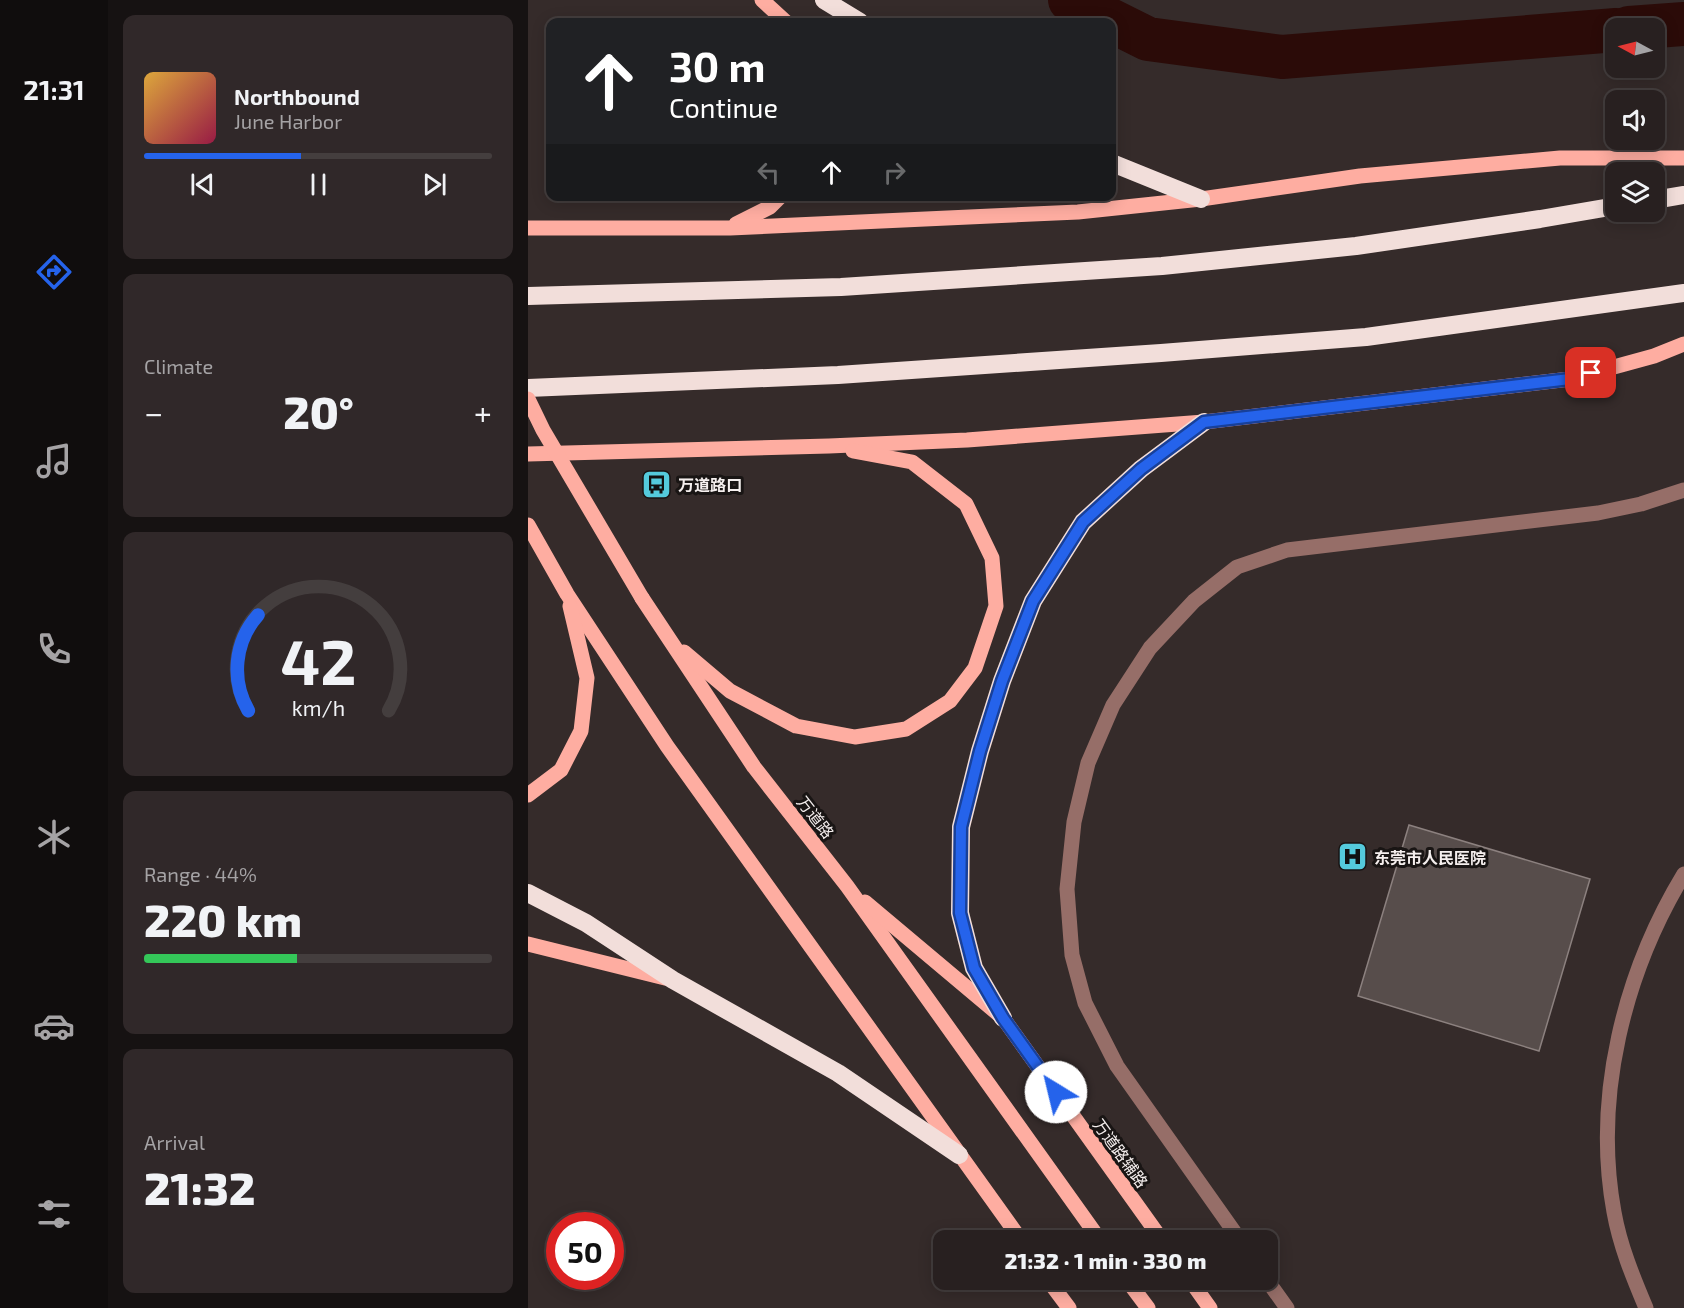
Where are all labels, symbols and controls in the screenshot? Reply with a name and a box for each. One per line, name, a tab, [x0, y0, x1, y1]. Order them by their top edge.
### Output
north arrow	[1605, 18, 1665, 78]
map controls	[1605, 18, 1665, 222]
text: 30 m	[669, 40, 765, 90]
icon: ahead	[570, 42, 648, 120]
text: 21:31	[23, 73, 85, 105]
text: Northbound	[234, 83, 360, 109]
button: sound	[1605, 90, 1665, 150]
text: Continue	[669, 91, 778, 123]
text: June Harbor	[234, 109, 342, 133]
icon: left	[752, 156, 785, 189]
icon: ahead	[815, 156, 848, 189]
icon: right	[878, 156, 911, 189]
button: layers	[1605, 162, 1665, 222]
icon: previous	[186, 168, 219, 201]
icon: pause	[302, 168, 335, 201]
icon: next	[418, 168, 451, 201]
icon: directions	[33, 251, 75, 293]
pin	[1565, 347, 1616, 398]
text: Climate	[144, 354, 213, 378]
icon: arrive	[1574, 356, 1607, 389]
text: 20°	[283, 384, 354, 438]
text: −	[144, 392, 163, 432]
text: +	[474, 392, 492, 432]
icon: music	[33, 440, 75, 482]
bus stop icon: 万道路口	[641, 468, 673, 500]
place label: 万道路口	[678, 475, 742, 494]
text: 42	[280, 623, 356, 698]
icon: phone	[33, 628, 75, 670]
text: km/h	[291, 695, 345, 720]
street label: 万道路	[794, 792, 838, 842]
icon: climate	[33, 816, 75, 858]
hospital icon: 东莞市人民医院	[1337, 841, 1369, 873]
place label: 东莞市人民医院	[1374, 848, 1486, 867]
text: Range · 44%	[144, 862, 257, 886]
text: 220 km	[144, 892, 302, 946]
icon: car	[33, 1005, 75, 1047]
position arrow	[1024, 1060, 1088, 1124]
street label: 万道路辅路	[1090, 1115, 1152, 1191]
text: Arrival	[144, 1130, 205, 1154]
text: 21:32	[144, 1160, 255, 1214]
icon: filters	[33, 1193, 75, 1235]
speed limit sign: 50	[546, 1212, 624, 1290]
text: 21:32 · 1 min · 330 m	[1005, 1247, 1206, 1273]

